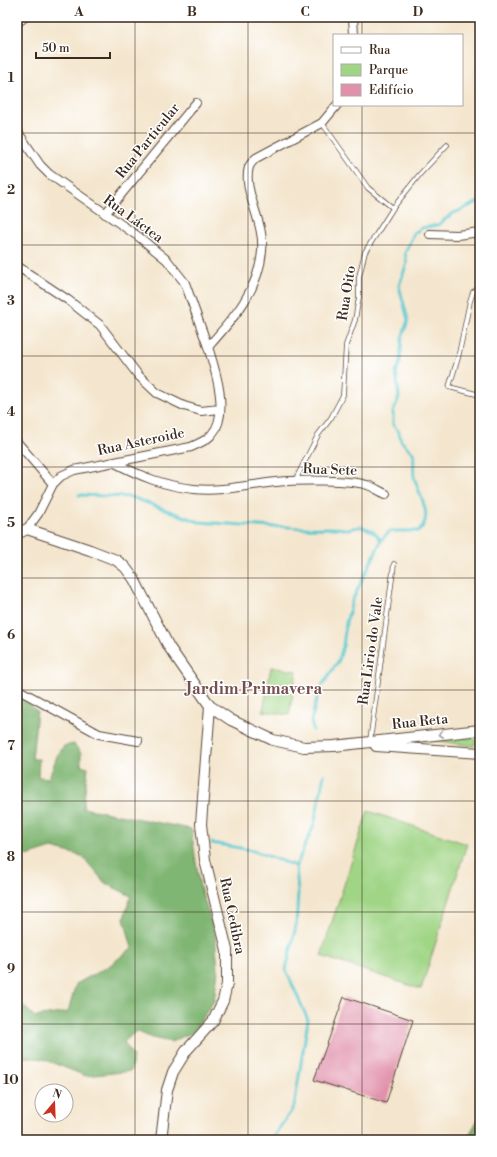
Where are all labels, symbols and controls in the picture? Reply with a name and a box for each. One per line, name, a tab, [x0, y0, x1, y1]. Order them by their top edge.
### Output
text: A	[73, 4, 84, 20]
text: B	[187, 4, 197, 20]
text: C	[300, 4, 310, 20]
text: D	[413, 4, 423, 20]
scale bar	[36, 34, 110, 60]
legend	[333, 34, 463, 106]
text: 50 m	[42, 41, 70, 56]
text: Rua	[369, 43, 391, 58]
text: Parque	[369, 63, 408, 78]
text: 1	[8, 70, 15, 86]
text: Edifício	[369, 83, 414, 98]
street label: Rua Particular	[112, 100, 184, 182]
text: 2	[7, 182, 15, 198]
street label: Rua Láctea	[99, 191, 167, 247]
street label: Rua Oito	[334, 264, 360, 322]
text: 3	[7, 293, 15, 309]
text: 4	[7, 404, 16, 420]
street label: Rua Asteroide	[96, 424, 186, 460]
street label: Rua Sete	[302, 460, 358, 480]
text: 5	[7, 515, 15, 531]
street label: Rua Lirio do Vale	[354, 596, 388, 706]
text: 6	[7, 627, 15, 643]
district label: Jardim Primavera	[184, 679, 322, 699]
street label: Rua Reta	[391, 710, 450, 734]
one-way arrow	[438, 729, 444, 738]
text: 7	[7, 738, 15, 754]
text: 8	[7, 849, 15, 865]
street label: Rua Cedibra	[215, 876, 249, 957]
text: 9	[7, 961, 15, 977]
text: 10	[3, 1072, 19, 1088]
north arrow	[34, 1083, 74, 1123]
text: N	[51, 1086, 64, 1103]

